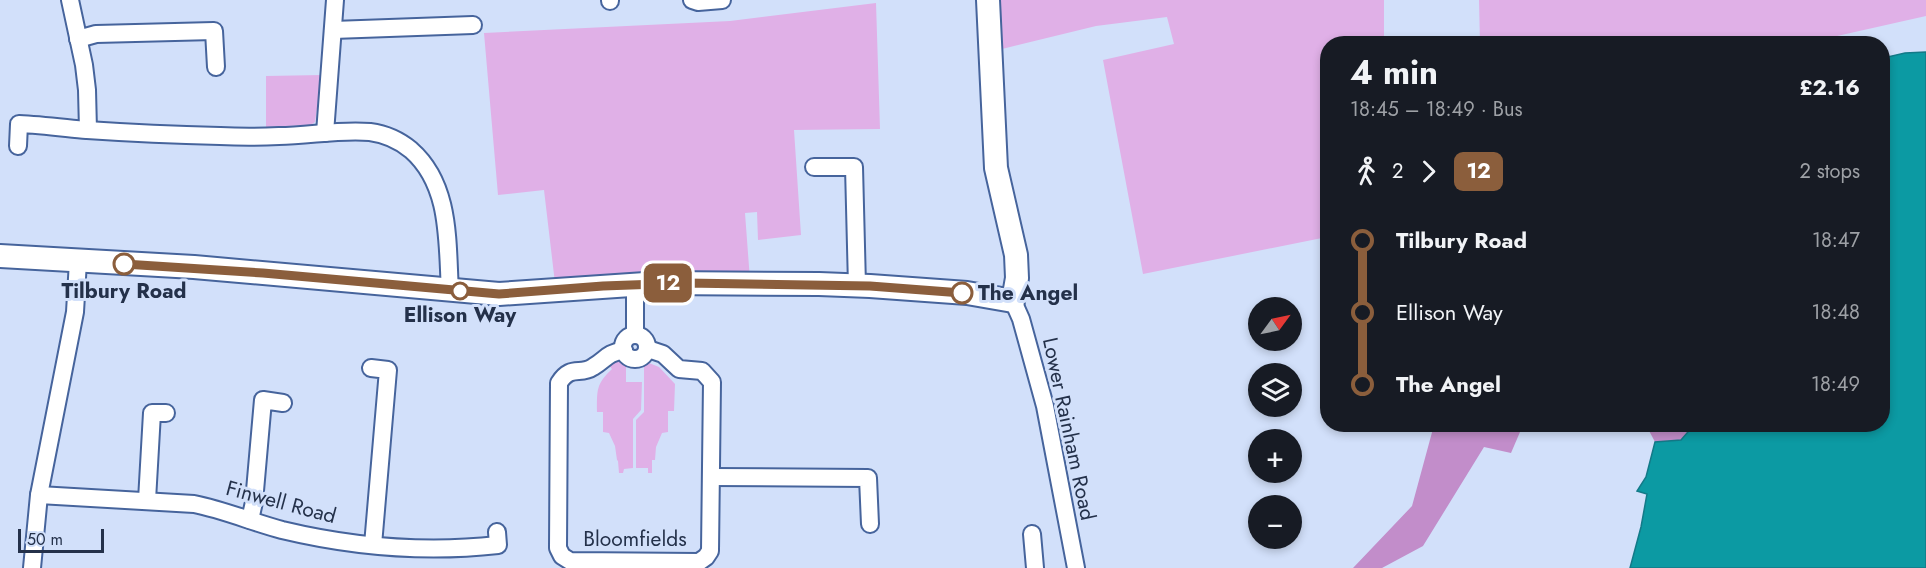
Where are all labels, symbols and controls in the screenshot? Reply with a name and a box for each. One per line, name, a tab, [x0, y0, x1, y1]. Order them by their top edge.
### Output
text: 4 min	[1350, 49, 1438, 96]
text: £2.16	[1799, 71, 1860, 103]
text: 18:45 – 18:49 · Bus	[1350, 95, 1522, 124]
icon: walk	[1350, 155, 1383, 188]
icon: forward	[1412, 155, 1445, 188]
text: 12	[1466, 156, 1491, 186]
text: 2	[1392, 157, 1403, 186]
text: 2 stops	[1799, 157, 1860, 186]
text: Tilbury Road	[1396, 224, 1527, 256]
text: 18:47	[1812, 226, 1860, 255]
marker: Tilbury Road	[113, 253, 135, 275]
line badge: 12	[641, 264, 695, 302]
text: 12	[656, 268, 680, 298]
place label: Tilbury Road	[61, 276, 187, 306]
place label: The Angel	[978, 278, 1078, 308]
marker: Ellison Way	[451, 282, 469, 300]
marker: The Angel	[951, 282, 973, 304]
text: Ellison Way	[1396, 296, 1503, 328]
north arrow	[1248, 297, 1302, 351]
map controls	[1248, 297, 1302, 549]
text: 18:48	[1812, 298, 1860, 327]
place label: Ellison Way	[404, 300, 517, 330]
street label: Lower Rainham Road	[1035, 335, 1103, 523]
button: layers	[1248, 363, 1302, 417]
text: The Angel	[1396, 368, 1501, 400]
text: 18:49	[1811, 370, 1860, 399]
button: +	[1248, 429, 1302, 483]
street label: Finwell Road	[223, 473, 339, 531]
button: −	[1248, 495, 1302, 549]
street label: Bloomfields	[583, 524, 687, 554]
scale bar	[18, 526, 104, 554]
text: 50 m	[27, 528, 63, 551]

